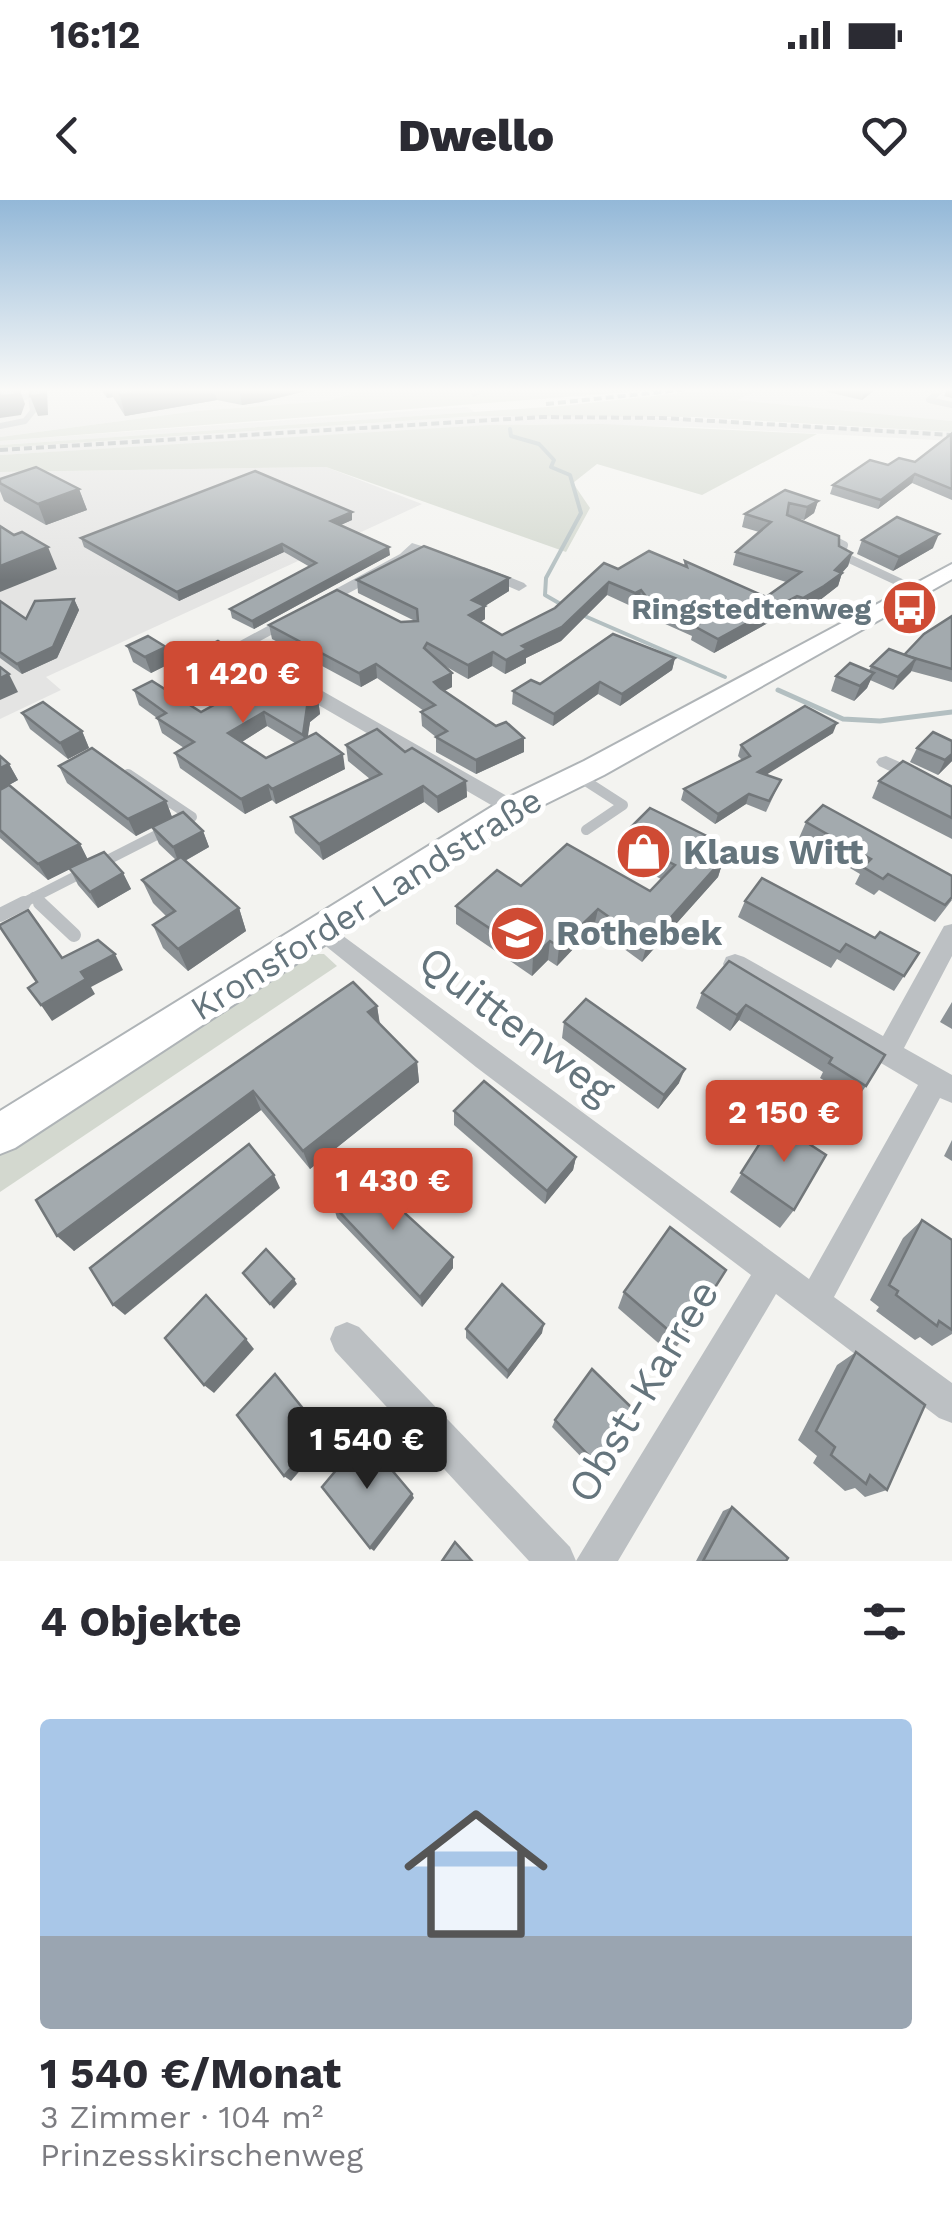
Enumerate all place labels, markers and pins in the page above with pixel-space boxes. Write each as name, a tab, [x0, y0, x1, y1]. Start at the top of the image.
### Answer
bus stop icon: Ringstedtenweg	[880, 578, 940, 638]
place label: Ringstedtenweg	[631, 591, 871, 626]
pin: 1 420 €	[151, 641, 335, 726]
shop icon: Klaus Witt	[614, 822, 674, 882]
place label: Klaus Witt	[683, 831, 863, 873]
school or university icon: Rothebek	[487, 903, 547, 963]
place label: Rothebek	[556, 912, 723, 954]
pin: 2 150 €	[692, 1080, 876, 1165]
pin: 1 430 €	[301, 1148, 485, 1233]
pin: 1 540 €	[275, 1407, 459, 1492]

